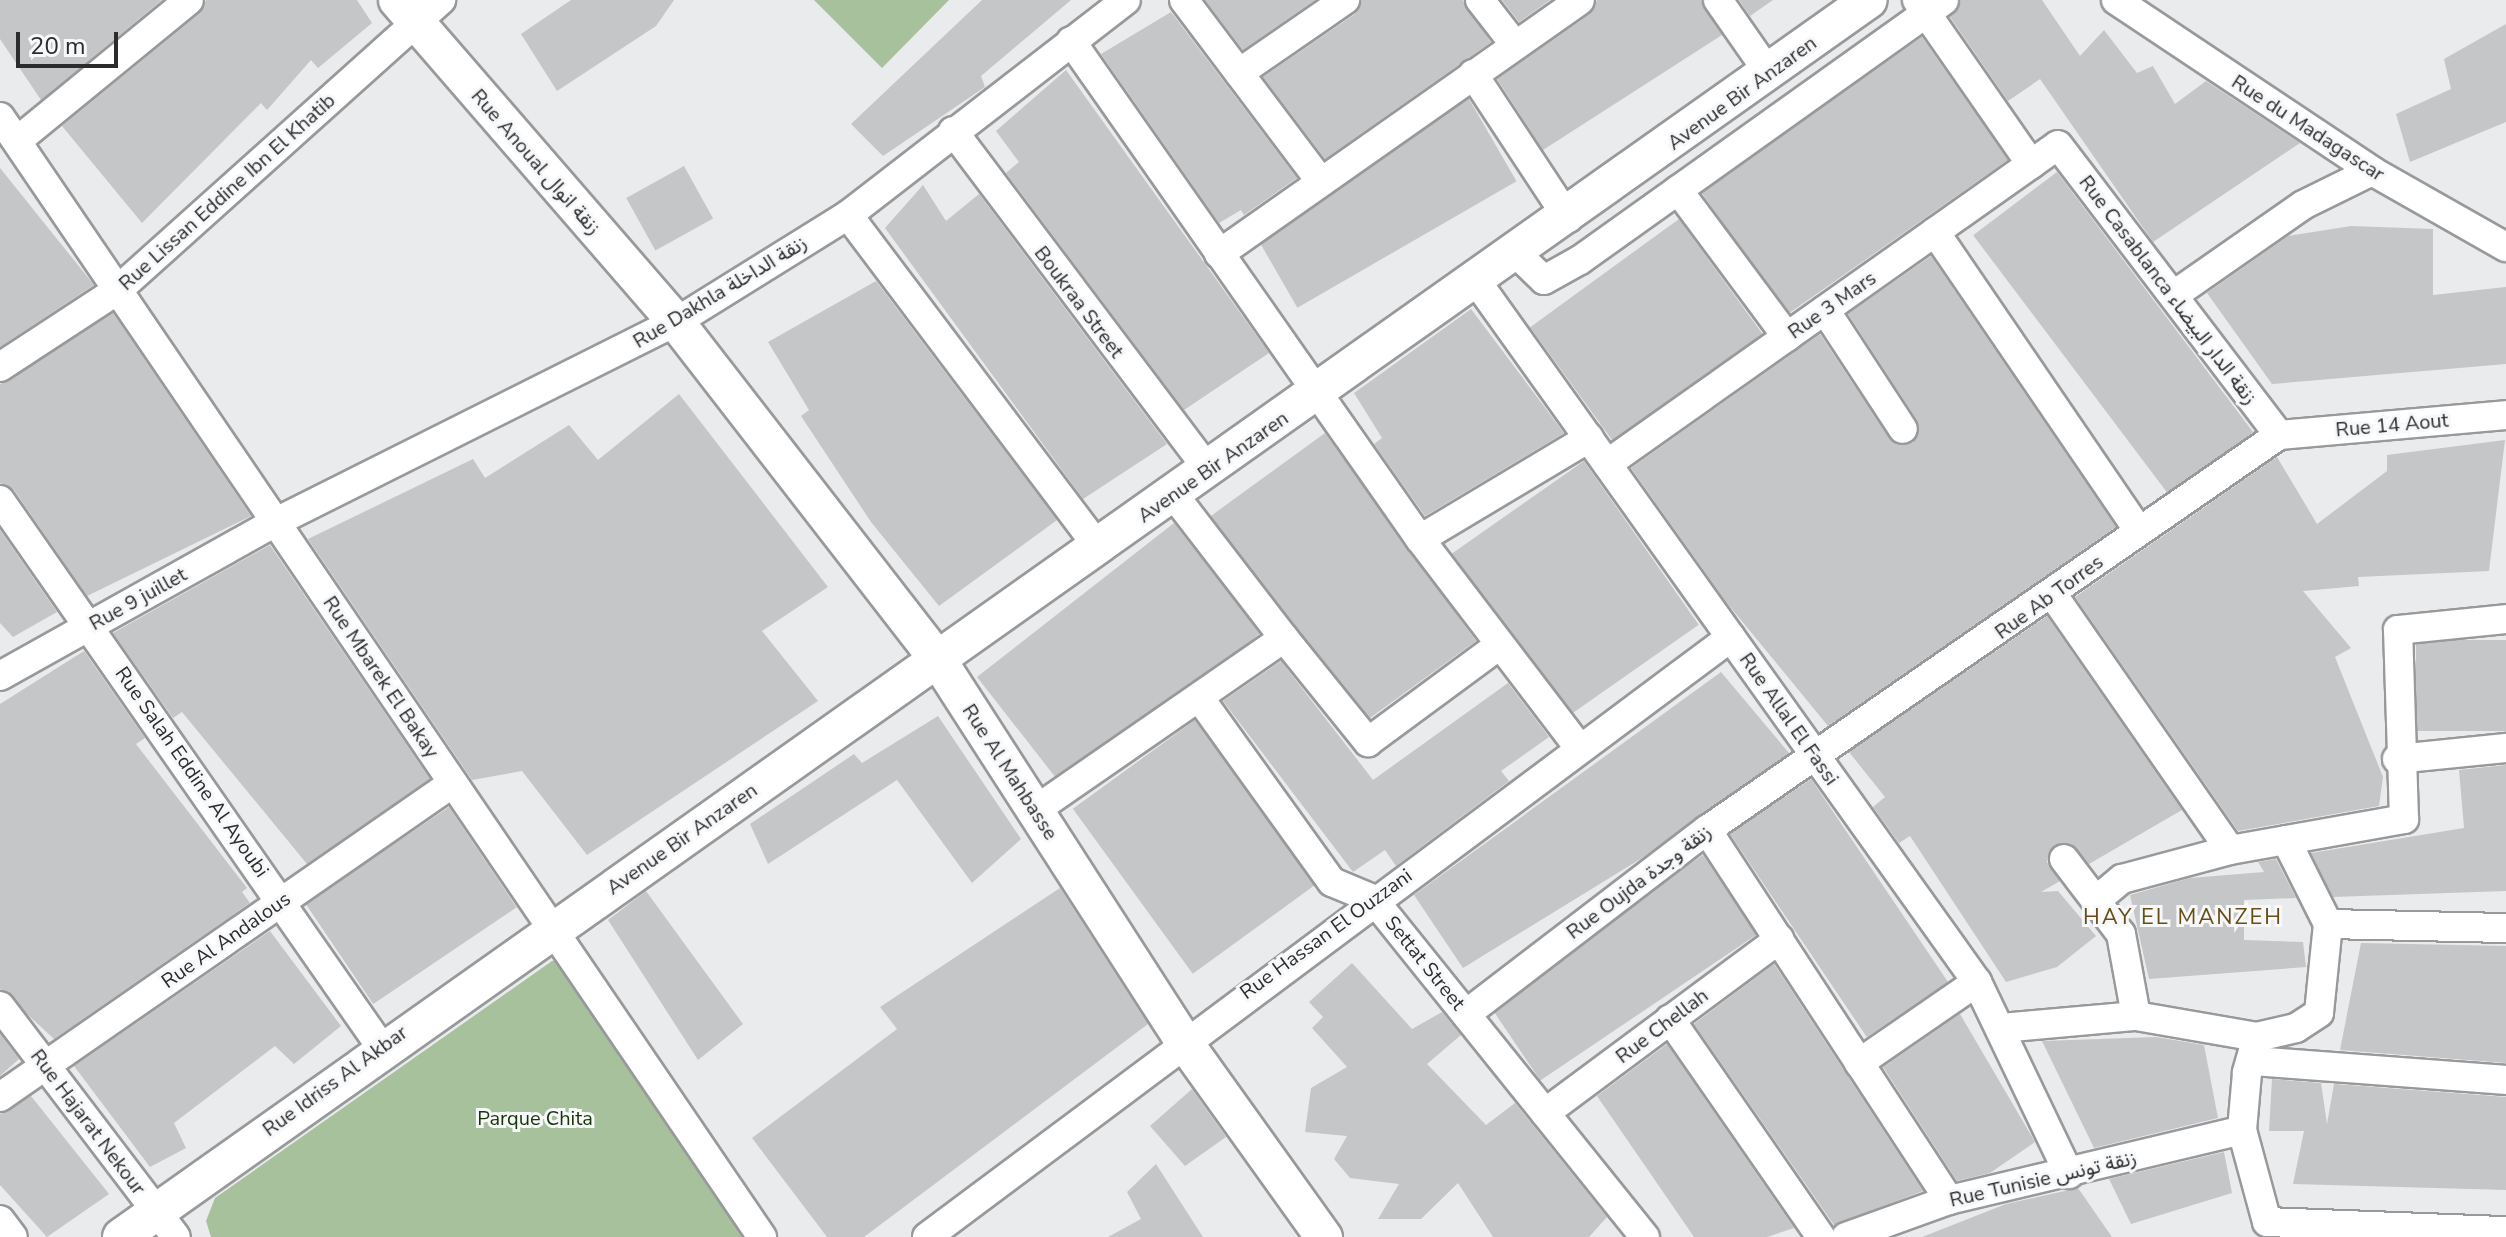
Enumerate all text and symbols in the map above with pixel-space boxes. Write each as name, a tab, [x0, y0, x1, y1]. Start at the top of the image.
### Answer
scale bar	[20, 16, 122, 66]
text: 20 m	[30, 30, 86, 62]
street label: Avenue Bir Anzaren	[1663, 31, 1821, 155]
street label: Rue du Madagascar	[2227, 70, 2389, 186]
street label: Rue Anoual زنقة انوال	[466, 84, 606, 240]
street label: Rue Lissan Eddine Ibn El Khatib	[114, 89, 340, 295]
street label: Rue Casablanca زنقة الدار البيضاء	[2074, 171, 2262, 409]
street label: Rue Dakhla زنقة الداخلة	[629, 231, 811, 353]
street label: Boukraa Street	[1029, 241, 1129, 363]
street label: Rue 3 Mars	[1783, 266, 1881, 344]
street label: Avenue Bir Anzaren	[1133, 406, 1293, 528]
street label: Rue 14 Aout	[2334, 408, 2450, 442]
street label: Rue Ab Torres	[1990, 550, 2108, 644]
street label: Rue 9 juillet	[85, 562, 191, 636]
street label: Rue Mbarek El Bakay	[318, 592, 444, 762]
street label: Rue Allal El Fassi	[1734, 648, 1844, 790]
street label: Rue Salah Eddine Al Ayoubi	[110, 662, 274, 882]
street label: Rue Al Mahbasse	[957, 700, 1063, 844]
street label: Avenue Bir Anzaren	[602, 778, 762, 900]
street label: Rue Oujda زنقة وجدة	[1562, 820, 1716, 944]
street label: Rue Hassan El Ouzzani	[1235, 864, 1417, 1004]
street label: Rue Al Andalous	[157, 887, 295, 993]
district label: HAY EL MANZEH	[2083, 905, 2283, 931]
street label: Settat Street	[1380, 911, 1470, 1015]
street label: Rue Chellah	[1611, 983, 1713, 1069]
street label: Rue Idriss Al Akbar	[258, 1020, 412, 1142]
street label: Rue Hajarat Nekour	[25, 1044, 151, 1200]
park label: Parque Chita	[477, 1106, 593, 1130]
street label: Rue Tunisie زنقة تونس	[1947, 1146, 2139, 1212]

